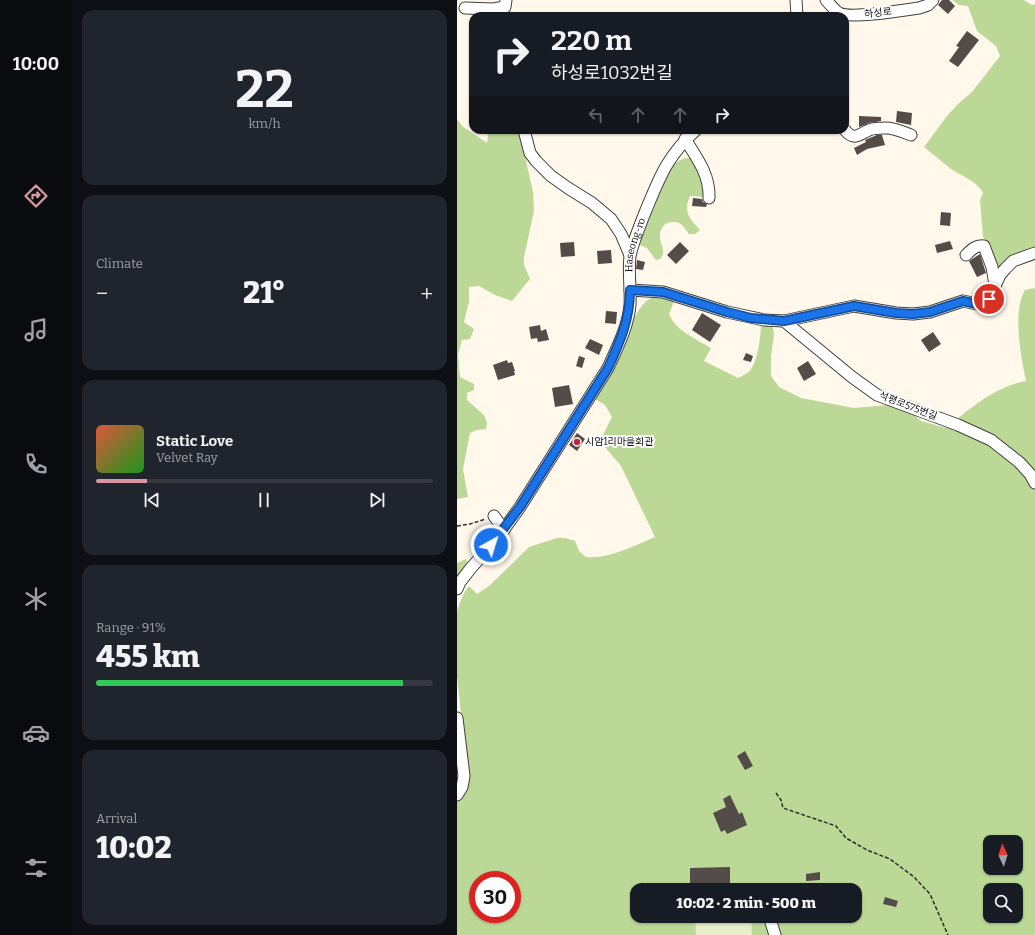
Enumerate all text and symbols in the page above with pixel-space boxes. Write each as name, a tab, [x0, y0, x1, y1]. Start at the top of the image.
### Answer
street label: 하성로	[864, 6, 892, 20]
text: 220 m	[551, 24, 632, 57]
icon: right	[485, 28, 537, 80]
text: 10:00	[13, 53, 59, 75]
text: 22	[235, 58, 294, 121]
text: 하성로1032번길	[551, 62, 673, 84]
icon: left	[585, 104, 607, 126]
icon: ahead	[627, 104, 649, 126]
icon: ahead	[669, 104, 691, 126]
icon: right	[711, 104, 733, 126]
text: km/h	[248, 116, 281, 131]
icon: directions	[22, 182, 50, 210]
street label: Haseong-ro	[623, 216, 648, 272]
text: Climate	[96, 256, 143, 271]
text: 21°	[243, 275, 286, 311]
text: −	[96, 280, 108, 307]
text: +	[420, 280, 433, 307]
pin	[972, 282, 1006, 316]
icon: arrive	[978, 288, 1000, 310]
icon: music	[22, 316, 50, 344]
street label: 석평로575번길	[877, 389, 939, 423]
text: Static Love	[156, 432, 233, 450]
place label: 시암1리마을회관	[585, 436, 654, 448]
marker: 시암1리마을회관	[572, 437, 582, 447]
icon: phone	[22, 450, 50, 478]
text: Velvet Ray	[156, 450, 218, 465]
icon: previous	[141, 489, 163, 511]
icon: pause	[253, 489, 275, 511]
icon: next	[366, 489, 388, 511]
position arrow	[470, 524, 512, 566]
icon: climate	[22, 585, 50, 613]
text: Range · 91%	[96, 620, 166, 635]
text: 455 km	[96, 639, 199, 675]
icon: car	[22, 719, 50, 747]
text: Arrival	[96, 811, 137, 826]
text: 10:02	[96, 830, 172, 866]
north arrow	[983, 835, 1023, 875]
map controls	[983, 835, 1023, 923]
icon: filters	[22, 854, 50, 882]
speed limit sign: 30	[469, 871, 521, 923]
button: search	[983, 883, 1023, 923]
text: 10:02 · 2 min · 500 m	[676, 894, 816, 912]

